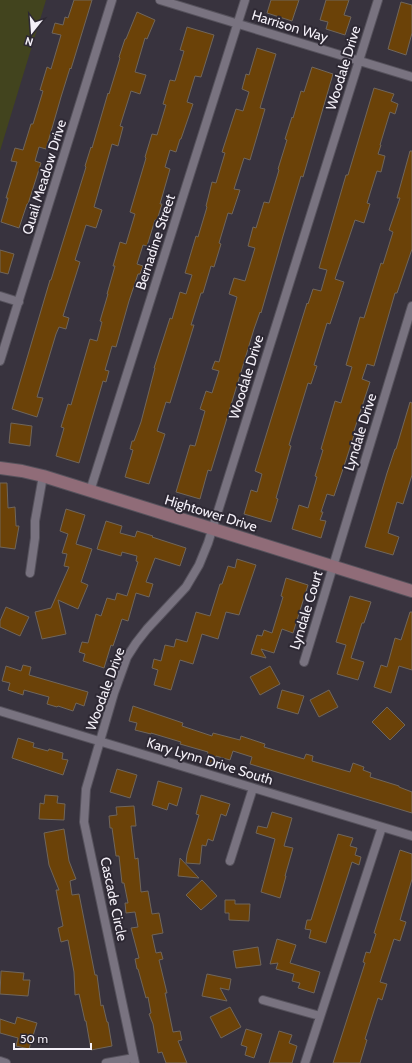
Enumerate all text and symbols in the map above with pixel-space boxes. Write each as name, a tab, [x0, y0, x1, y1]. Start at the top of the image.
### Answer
street label: Harrison Way	[250, 6, 330, 46]
north arrow	[12, 12, 52, 52]
street label: Woodale Drive	[322, 24, 364, 112]
text: N	[23, 34, 35, 49]
street label: Quail Meadow Drive	[18, 117, 70, 237]
street label: Bernadine Street	[131, 192, 179, 292]
street label: Woodale Drive	[225, 333, 267, 421]
street label: Lyndale Drive	[340, 391, 380, 473]
street label: Hightower Drive	[163, 490, 259, 536]
street label: Lyndale Court	[285, 568, 327, 652]
street label: Woodale Drive	[82, 645, 128, 733]
street label: Kary Lynn Drive South	[145, 733, 275, 789]
street label: Cascade Circle	[96, 855, 132, 943]
scale bar	[14, 1025, 91, 1051]
text: 50 m	[20, 1031, 48, 1046]

